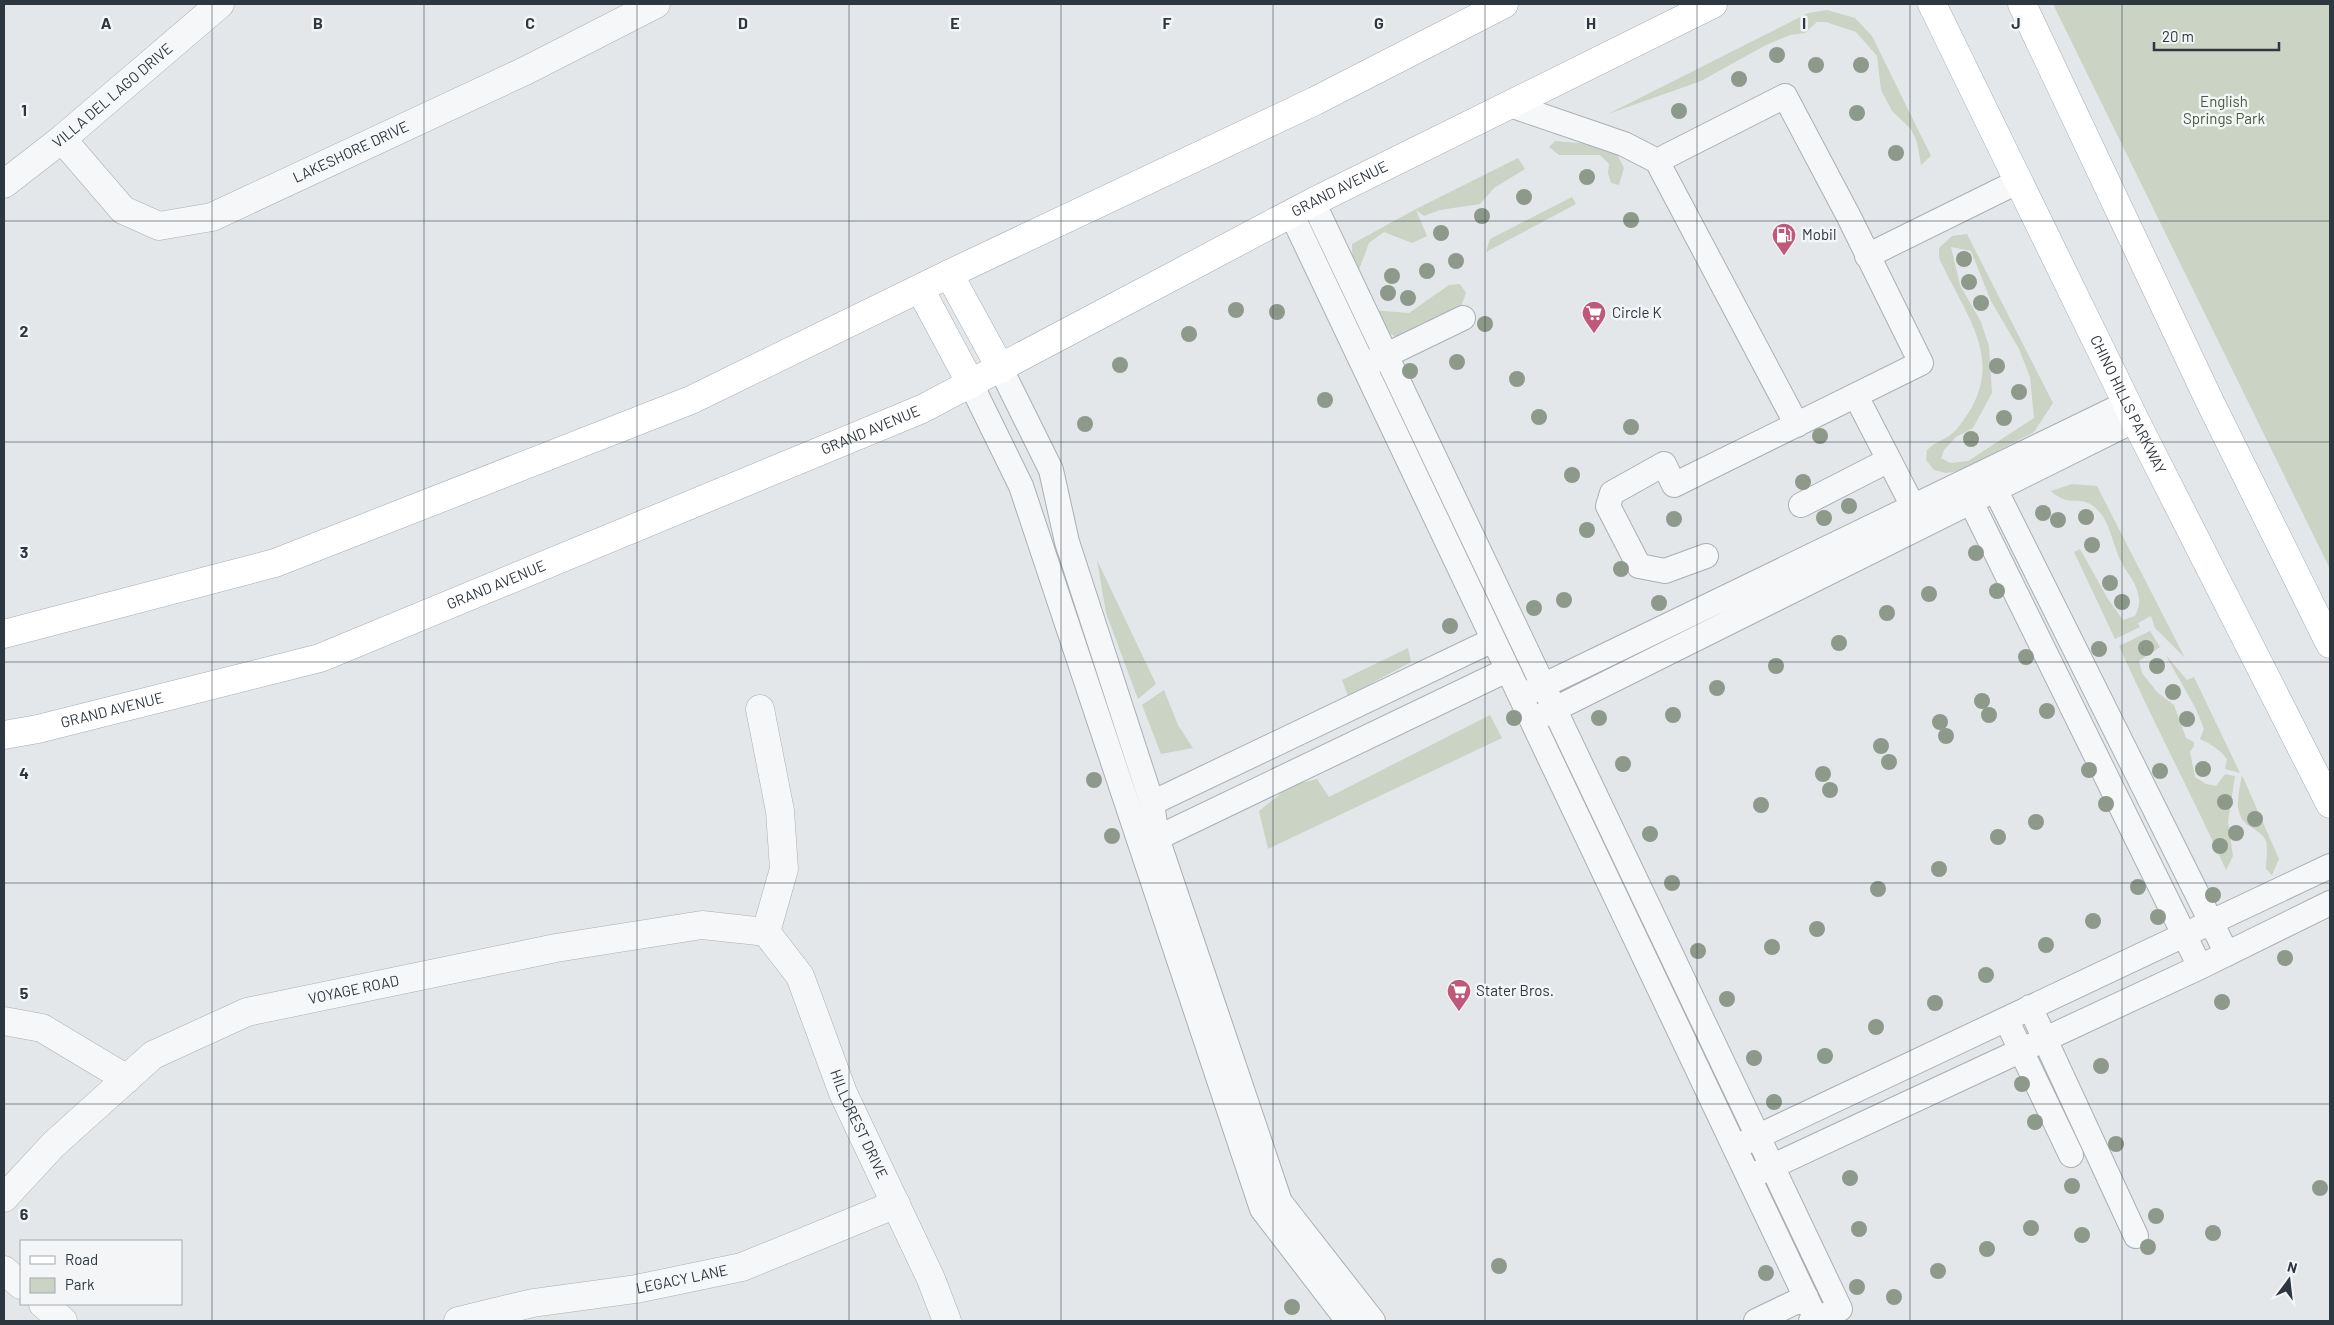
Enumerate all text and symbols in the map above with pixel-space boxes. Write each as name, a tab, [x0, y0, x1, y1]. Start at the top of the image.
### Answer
text: A	[101, 13, 112, 32]
text: B	[313, 13, 323, 32]
text: C	[525, 13, 535, 32]
text: D	[738, 13, 748, 32]
text: E	[950, 13, 960, 32]
text: F	[1163, 13, 1172, 32]
text: G	[1374, 13, 1384, 32]
text: H	[1586, 13, 1596, 32]
text: I	[1802, 13, 1806, 32]
text: J	[2011, 13, 2021, 32]
scale bar	[2154, 20, 2279, 52]
text: 20 m	[2162, 27, 2194, 45]
street label: VILLA DEL LAGO DRIVE	[48, 39, 176, 151]
park label: English Springs Park	[2183, 92, 2265, 127]
text: 1	[21, 100, 27, 119]
street label: LAKESHORE DRIVE	[290, 117, 411, 186]
street label: GRAND AVENUE	[1288, 156, 1390, 220]
fuel station icon: Mobil	[1771, 222, 1797, 256]
place label: Mobil	[1802, 225, 1836, 243]
supermarket icon: Circle K	[1581, 300, 1607, 334]
place label: Circle K	[1612, 303, 1662, 321]
text: 2	[20, 321, 29, 340]
street label: CHINO HILLS PARKWAY	[2087, 332, 2171, 476]
street label: GRAND AVENUE	[818, 401, 922, 458]
text: 3	[20, 542, 28, 561]
street label: GRAND AVENUE	[444, 556, 548, 613]
street label: GRAND AVENUE	[59, 688, 165, 731]
text: 4	[19, 763, 29, 782]
street label: VOYAGE ROAD	[307, 971, 400, 1007]
supermarket icon: Stater Bros.	[1446, 978, 1472, 1012]
place label: Stater Bros.	[1476, 981, 1554, 999]
text: 5	[20, 983, 29, 1002]
street label: HILLCREST DRIVE	[827, 1067, 892, 1181]
text: 6	[20, 1204, 29, 1223]
legend	[20, 1240, 182, 1305]
text: Road	[65, 1250, 98, 1268]
north arrow	[2264, 1255, 2314, 1305]
text: N	[2286, 1258, 2299, 1276]
street label: LEGACY LANE	[634, 1260, 729, 1297]
text: Park	[65, 1275, 95, 1293]

